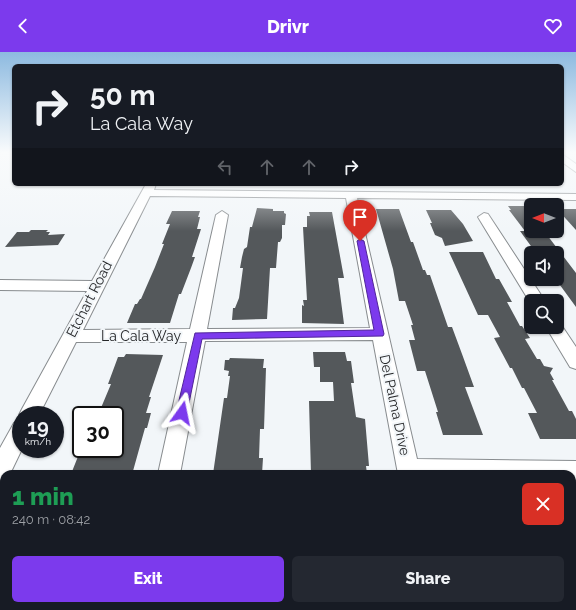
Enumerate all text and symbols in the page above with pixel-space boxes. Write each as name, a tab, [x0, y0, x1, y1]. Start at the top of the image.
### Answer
icon: back	[12, 15, 34, 37]
icon: heart	[542, 15, 564, 37]
text: Drivr	[267, 16, 309, 37]
text: 50 m	[90, 79, 156, 112]
icon: right	[24, 80, 76, 132]
text: La Cala Way	[90, 113, 193, 134]
icon: left	[214, 156, 236, 178]
icon: ahead	[256, 156, 278, 178]
icon: ahead	[298, 156, 320, 178]
icon: right	[340, 156, 362, 178]
north arrow	[524, 198, 564, 238]
map controls	[524, 198, 564, 334]
pin	[343, 200, 377, 241]
icon: arrive	[349, 206, 371, 228]
button: sound	[524, 246, 564, 286]
street label: Etchart Road	[63, 258, 115, 340]
button: search	[524, 294, 564, 334]
street label: La Cala Way	[101, 328, 181, 344]
street label: Del Palma Drive	[376, 353, 414, 457]
position arrow	[161, 392, 203, 434]
speed limit sign: 30	[72, 406, 124, 458]
text: 19	[27, 415, 49, 439]
text: km/h	[25, 436, 51, 447]
text: 1 min	[12, 482, 74, 511]
button: close	[522, 483, 564, 525]
text: 240 m · 08:42	[12, 512, 90, 527]
button: Exit	[12, 556, 284, 602]
button: Share	[292, 556, 564, 602]

